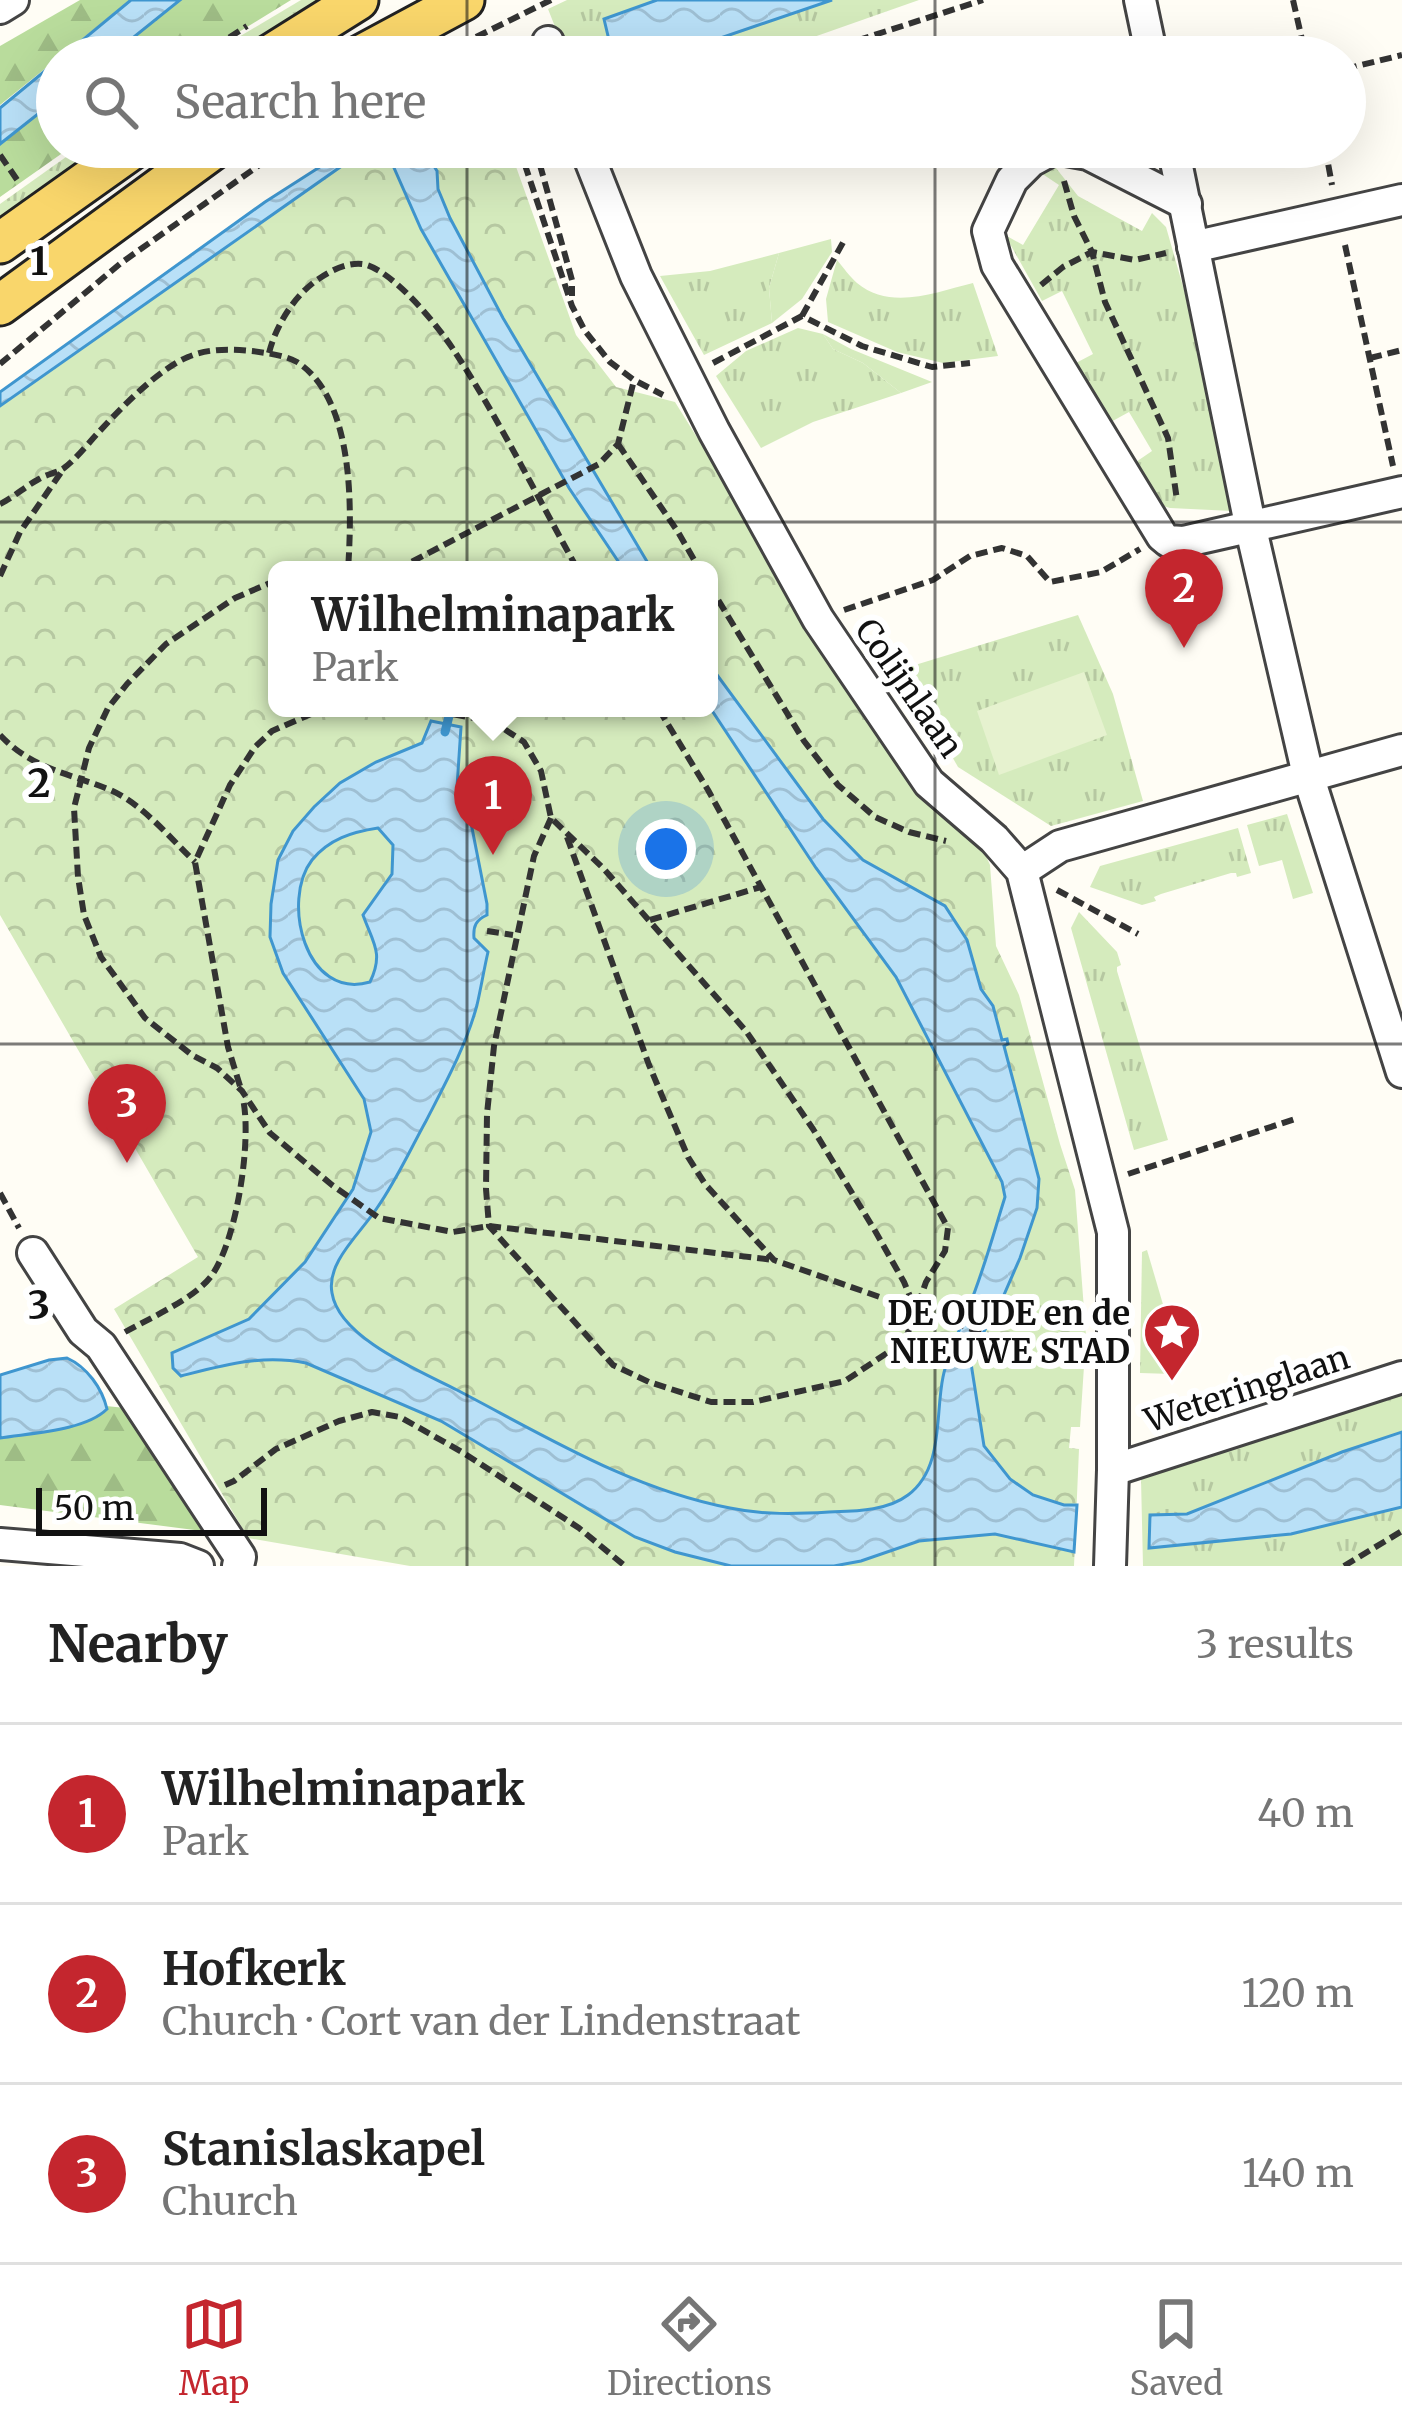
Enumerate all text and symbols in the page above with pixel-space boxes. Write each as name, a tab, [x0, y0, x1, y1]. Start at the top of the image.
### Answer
search box	[36, 36, 1366, 168]
icon: search	[78, 69, 144, 135]
text: Search here	[174, 74, 426, 130]
text: 1	[30, 237, 48, 286]
pin: 2	[1145, 549, 1223, 648]
popup	[268, 561, 718, 717]
text: Wilhelminapark	[312, 587, 674, 643]
street label: Colijnlaan	[846, 611, 972, 765]
text: Park	[312, 643, 398, 692]
pin: 1	[454, 756, 532, 855]
text: 2	[28, 759, 50, 808]
your location	[636, 819, 696, 879]
pin: 3	[88, 1064, 166, 1163]
text: 3	[28, 1281, 50, 1330]
place label: DE OUDE en de NIEUWE STAD	[887, 1293, 1130, 1372]
place icon: DE OUDE en de NIEUWE STAD	[1141, 1301, 1203, 1383]
street label: Weteringlaan	[1139, 1337, 1355, 1442]
scale bar	[36, 1482, 267, 1535]
text: 50 m	[54, 1488, 135, 1529]
text: Nearby	[48, 1612, 228, 1676]
text: 3 results	[1196, 1620, 1354, 1669]
text: Wilhelminapark	[162, 1761, 525, 1817]
text: 1	[78, 1789, 96, 1838]
text: 40 m	[1257, 1789, 1354, 1838]
text: Park	[162, 1817, 249, 1866]
text: Hofkerk	[162, 1941, 346, 1997]
text: 2	[76, 1969, 98, 2018]
text: 120 m	[1241, 1969, 1354, 2018]
text: Church · Cort van der Lindenstraat	[162, 1997, 800, 2046]
text: Stanislaskapel	[162, 2121, 485, 2177]
text: 3	[76, 2149, 98, 2198]
text: 140 m	[1242, 2149, 1354, 2198]
text: Church	[162, 2177, 298, 2226]
tab: Map	[179, 2291, 249, 2404]
tab: Directions	[607, 2291, 772, 2404]
tab: Saved	[1130, 2291, 1223, 2404]

